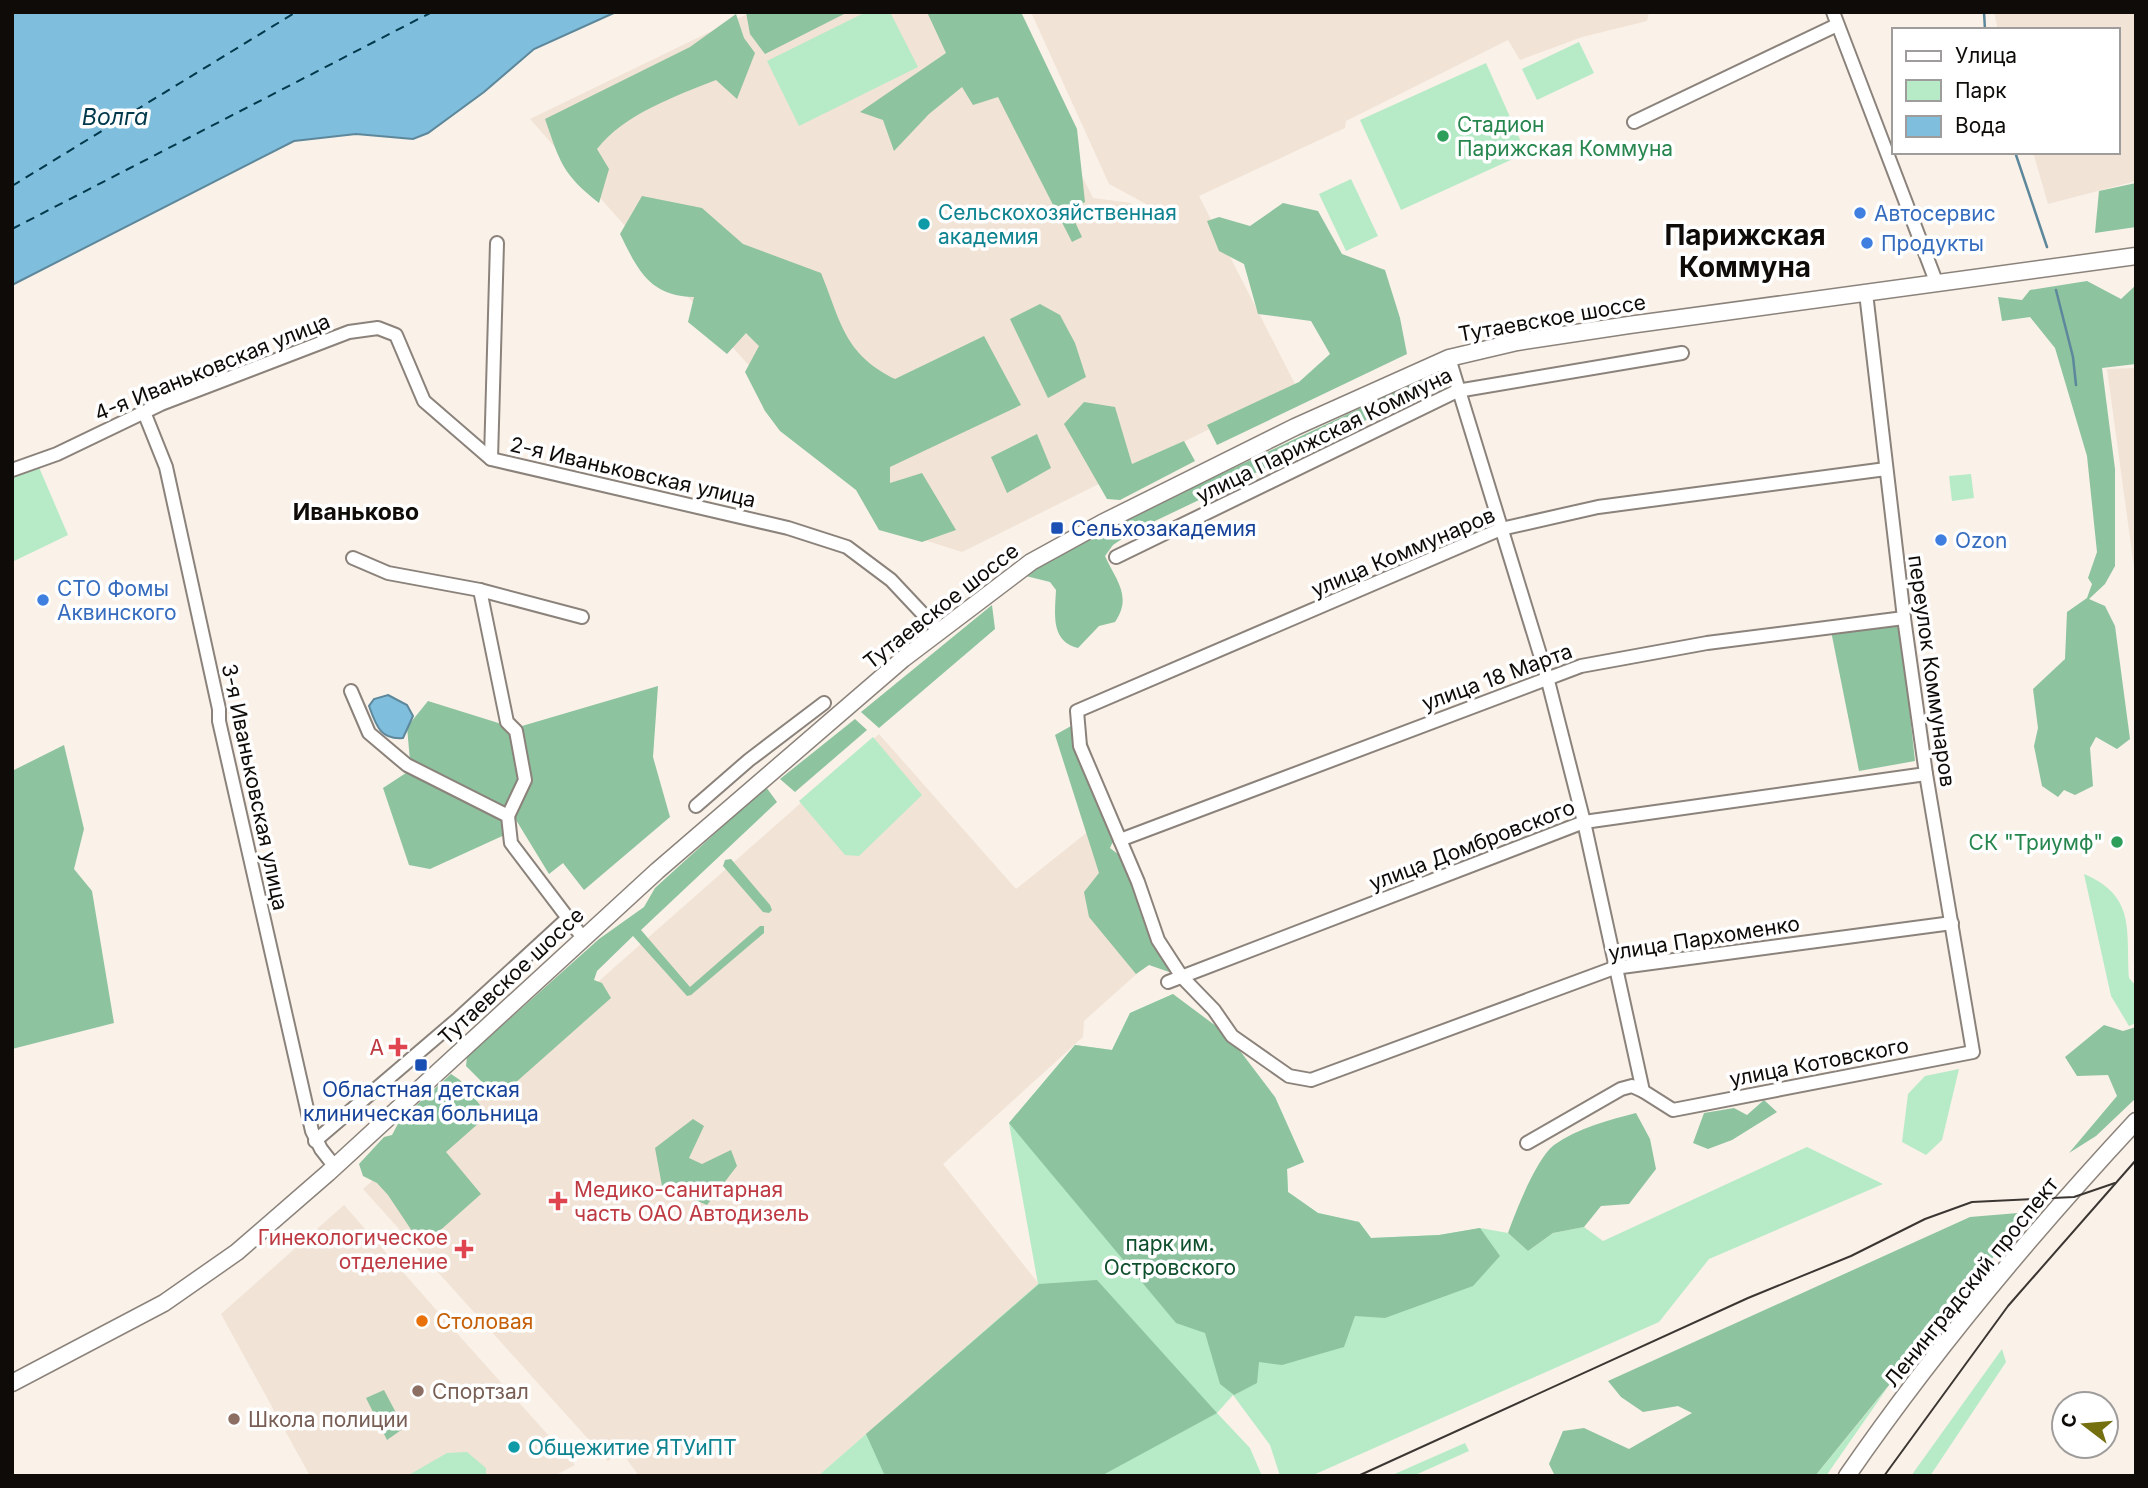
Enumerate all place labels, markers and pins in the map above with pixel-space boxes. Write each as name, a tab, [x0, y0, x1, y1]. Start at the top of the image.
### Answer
place label: Стадион Парижская Коммуна	[1457, 112, 1673, 161]
marker: Стадион Парижская Коммуна	[1435, 128, 1451, 144]
place label: Сельскохозяйственная академия	[938, 200, 1177, 249]
place label: Автосервис	[1874, 201, 1996, 226]
marker: Автосервис	[1852, 205, 1868, 221]
marker: Сельскохозяйственная академия	[916, 216, 932, 232]
place label: Продукты	[1881, 231, 1984, 256]
marker: Продукты	[1859, 235, 1875, 251]
place label: Сельхозакадемия	[1071, 516, 1257, 541]
marker: Сельхозакадемия	[1049, 520, 1065, 536]
place label: Ozon	[1955, 528, 2007, 553]
marker: Ozon	[1933, 532, 1949, 548]
place label: СТО Фомы Аквинского	[57, 576, 176, 625]
marker: СТО Фомы Аквинского	[35, 592, 51, 608]
place label: СК "Триумф"	[1969, 830, 2103, 855]
marker: СК "Триумф"	[2109, 834, 2125, 850]
place label: А	[370, 1035, 384, 1060]
marker: А	[390, 1039, 406, 1055]
marker: Областная детская клиническая больница	[413, 1057, 429, 1073]
place label: Областная детская клиническая больница	[303, 1077, 539, 1126]
place label: Медико-санитарная часть ОАО Автодизель	[574, 1177, 809, 1226]
marker: Медико-санитарная часть ОАО Автодизель	[548, 1191, 568, 1211]
place label: Гинекологическое отделение	[258, 1225, 448, 1274]
marker: Гинекологическое отделение	[454, 1239, 474, 1259]
place label: Столовая	[436, 1309, 533, 1334]
marker: Столовая	[414, 1313, 430, 1329]
place label: Спортзал	[432, 1379, 529, 1404]
marker: Спортзал	[410, 1383, 426, 1399]
place label: Школа полиции	[248, 1407, 408, 1432]
marker: Школа полиции	[226, 1411, 242, 1427]
place label: Общежитие ЯТУиПТ	[528, 1435, 737, 1460]
marker: Общежитие ЯТУиПТ	[506, 1439, 522, 1455]

